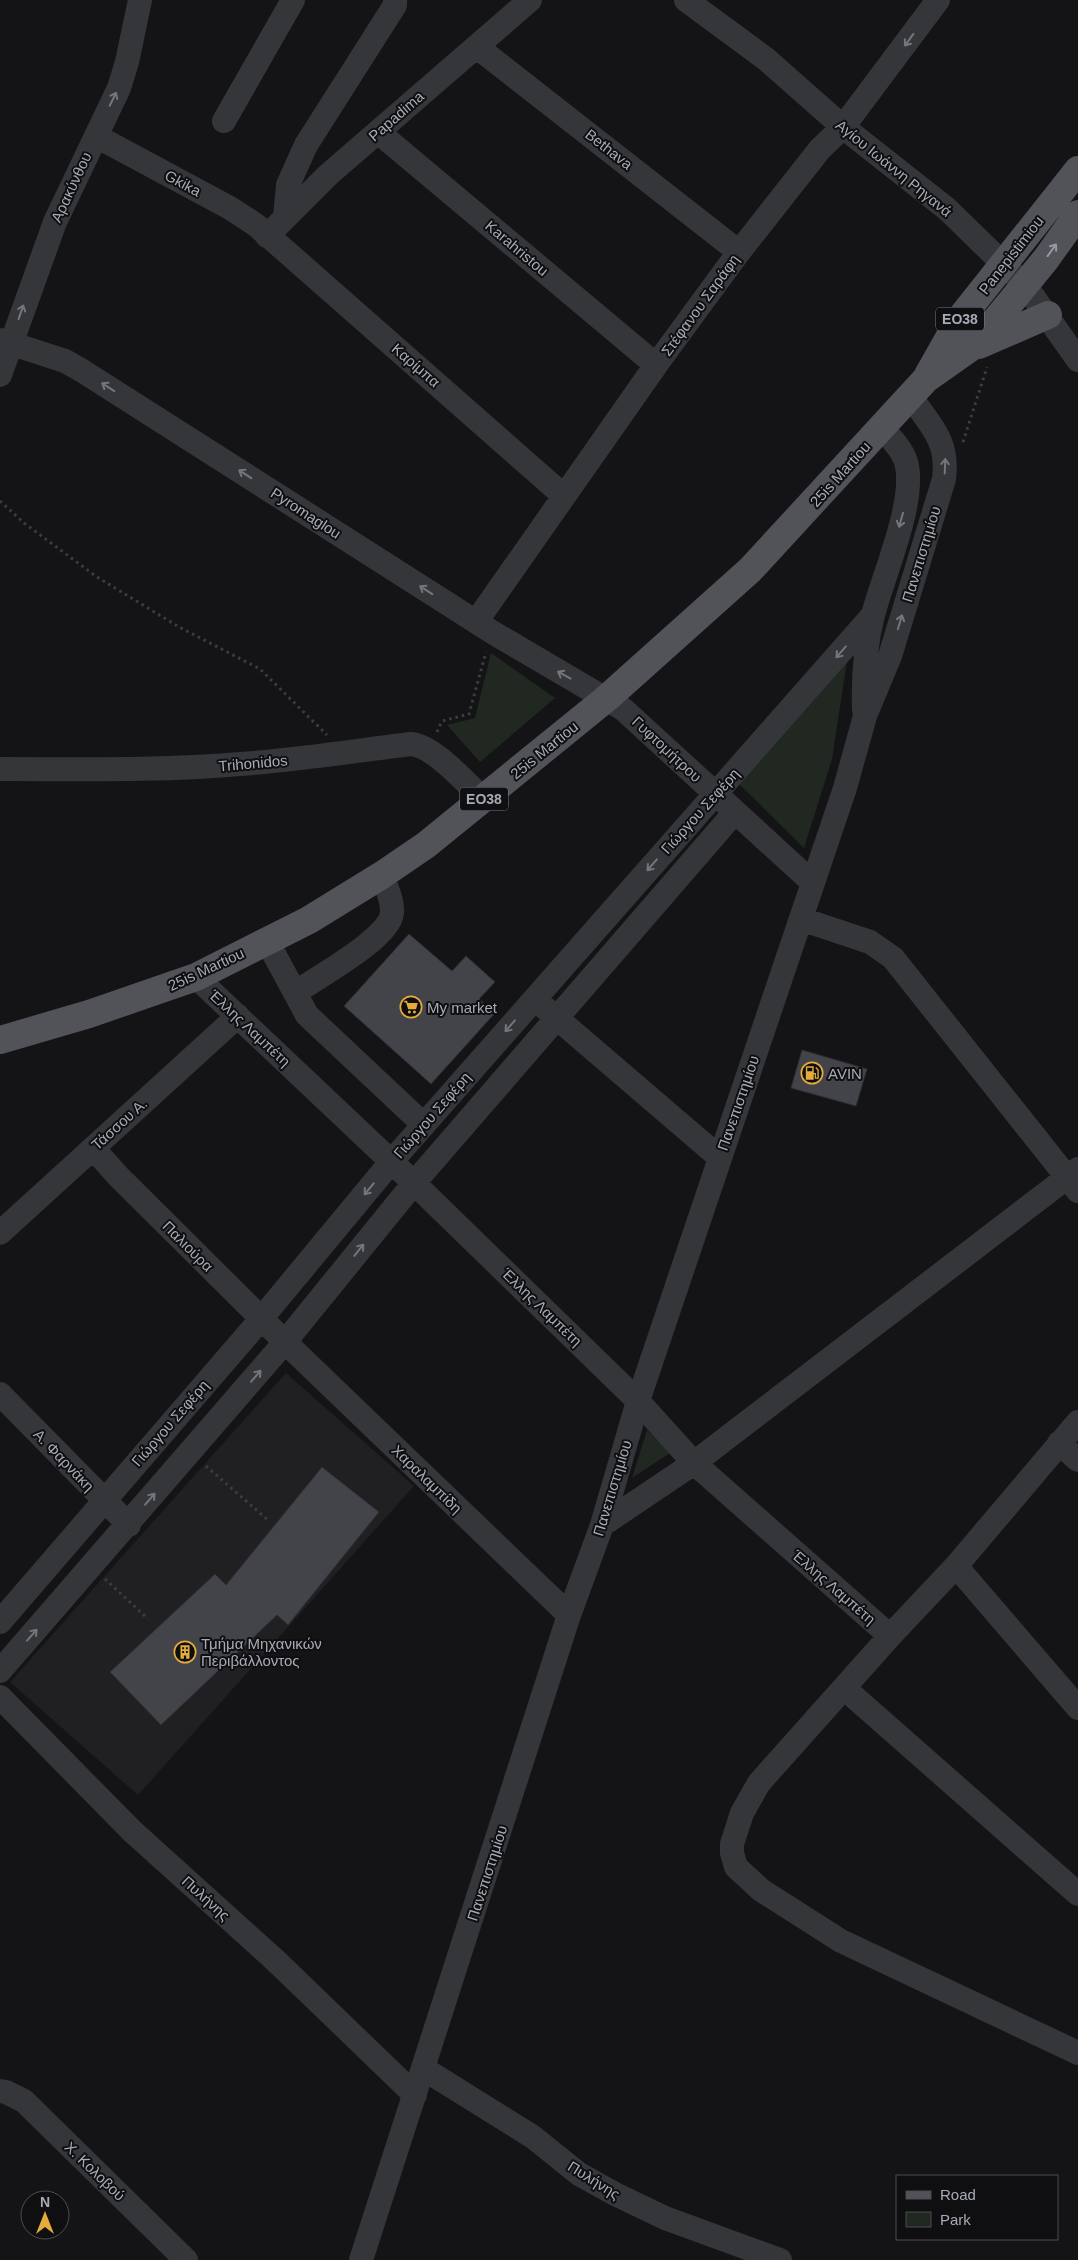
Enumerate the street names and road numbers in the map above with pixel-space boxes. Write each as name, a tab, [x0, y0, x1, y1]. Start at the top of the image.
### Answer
street label: Papadima	[365, 87, 428, 145]
street label: Αγίου Ιωάννη Ρηγανά	[833, 116, 956, 220]
street label: Bethava	[582, 125, 636, 173]
street label: Αρακύνθου	[47, 149, 95, 225]
street label: Gkika	[162, 166, 204, 200]
street label: Panepistimiou	[975, 213, 1047, 297]
street label: Karahristou	[482, 217, 552, 279]
street label: Στέφανου Σαράφη	[658, 251, 742, 359]
road number: ΕΟ38	[936, 308, 984, 330]
street label: Καρίμπα	[389, 340, 444, 391]
street label: 25is Martiou	[806, 438, 874, 510]
street label: Pyromaglou	[268, 484, 344, 542]
street label: Πανεπιστημίου	[898, 504, 944, 604]
street label: Γυφτομήτρου	[629, 713, 705, 785]
street label: 25is Martiou	[507, 718, 581, 782]
street label: Trihonidos	[218, 752, 288, 774]
street label: Γιώργου Σεφέρη	[657, 765, 743, 857]
road number: ΕΟ38	[460, 788, 508, 811]
street label: 25is Martiou	[165, 944, 247, 994]
street label: Έλλης Λαμπέτη	[205, 986, 294, 1070]
street label: Πανεπιστημίου	[714, 1053, 762, 1153]
street label: Γιώργου Σεφέρη	[390, 1068, 474, 1162]
street label: Τάσσου Α.	[88, 1095, 150, 1153]
street label: Παλιούρα	[159, 1217, 217, 1275]
street label: Έλλης Λαμπέτη	[498, 1264, 585, 1349]
street label: Γιώργου Σεφέρη	[128, 1376, 212, 1470]
street label: Α. Φαρνάκη	[30, 1425, 98, 1495]
street label: Πανεπιστημίου	[589, 1438, 635, 1538]
street label: Χαραλαμπίδη	[388, 1441, 466, 1517]
street label: Έλλης Λαμπέτη	[788, 1546, 879, 1628]
street label: Πανεπιστημίου	[464, 1823, 510, 1923]
street label: Πυλήνης	[179, 1872, 233, 1924]
street label: Χ. Κολοβού	[61, 2138, 129, 2204]
street label: Πυλήνης	[565, 2157, 623, 2203]

